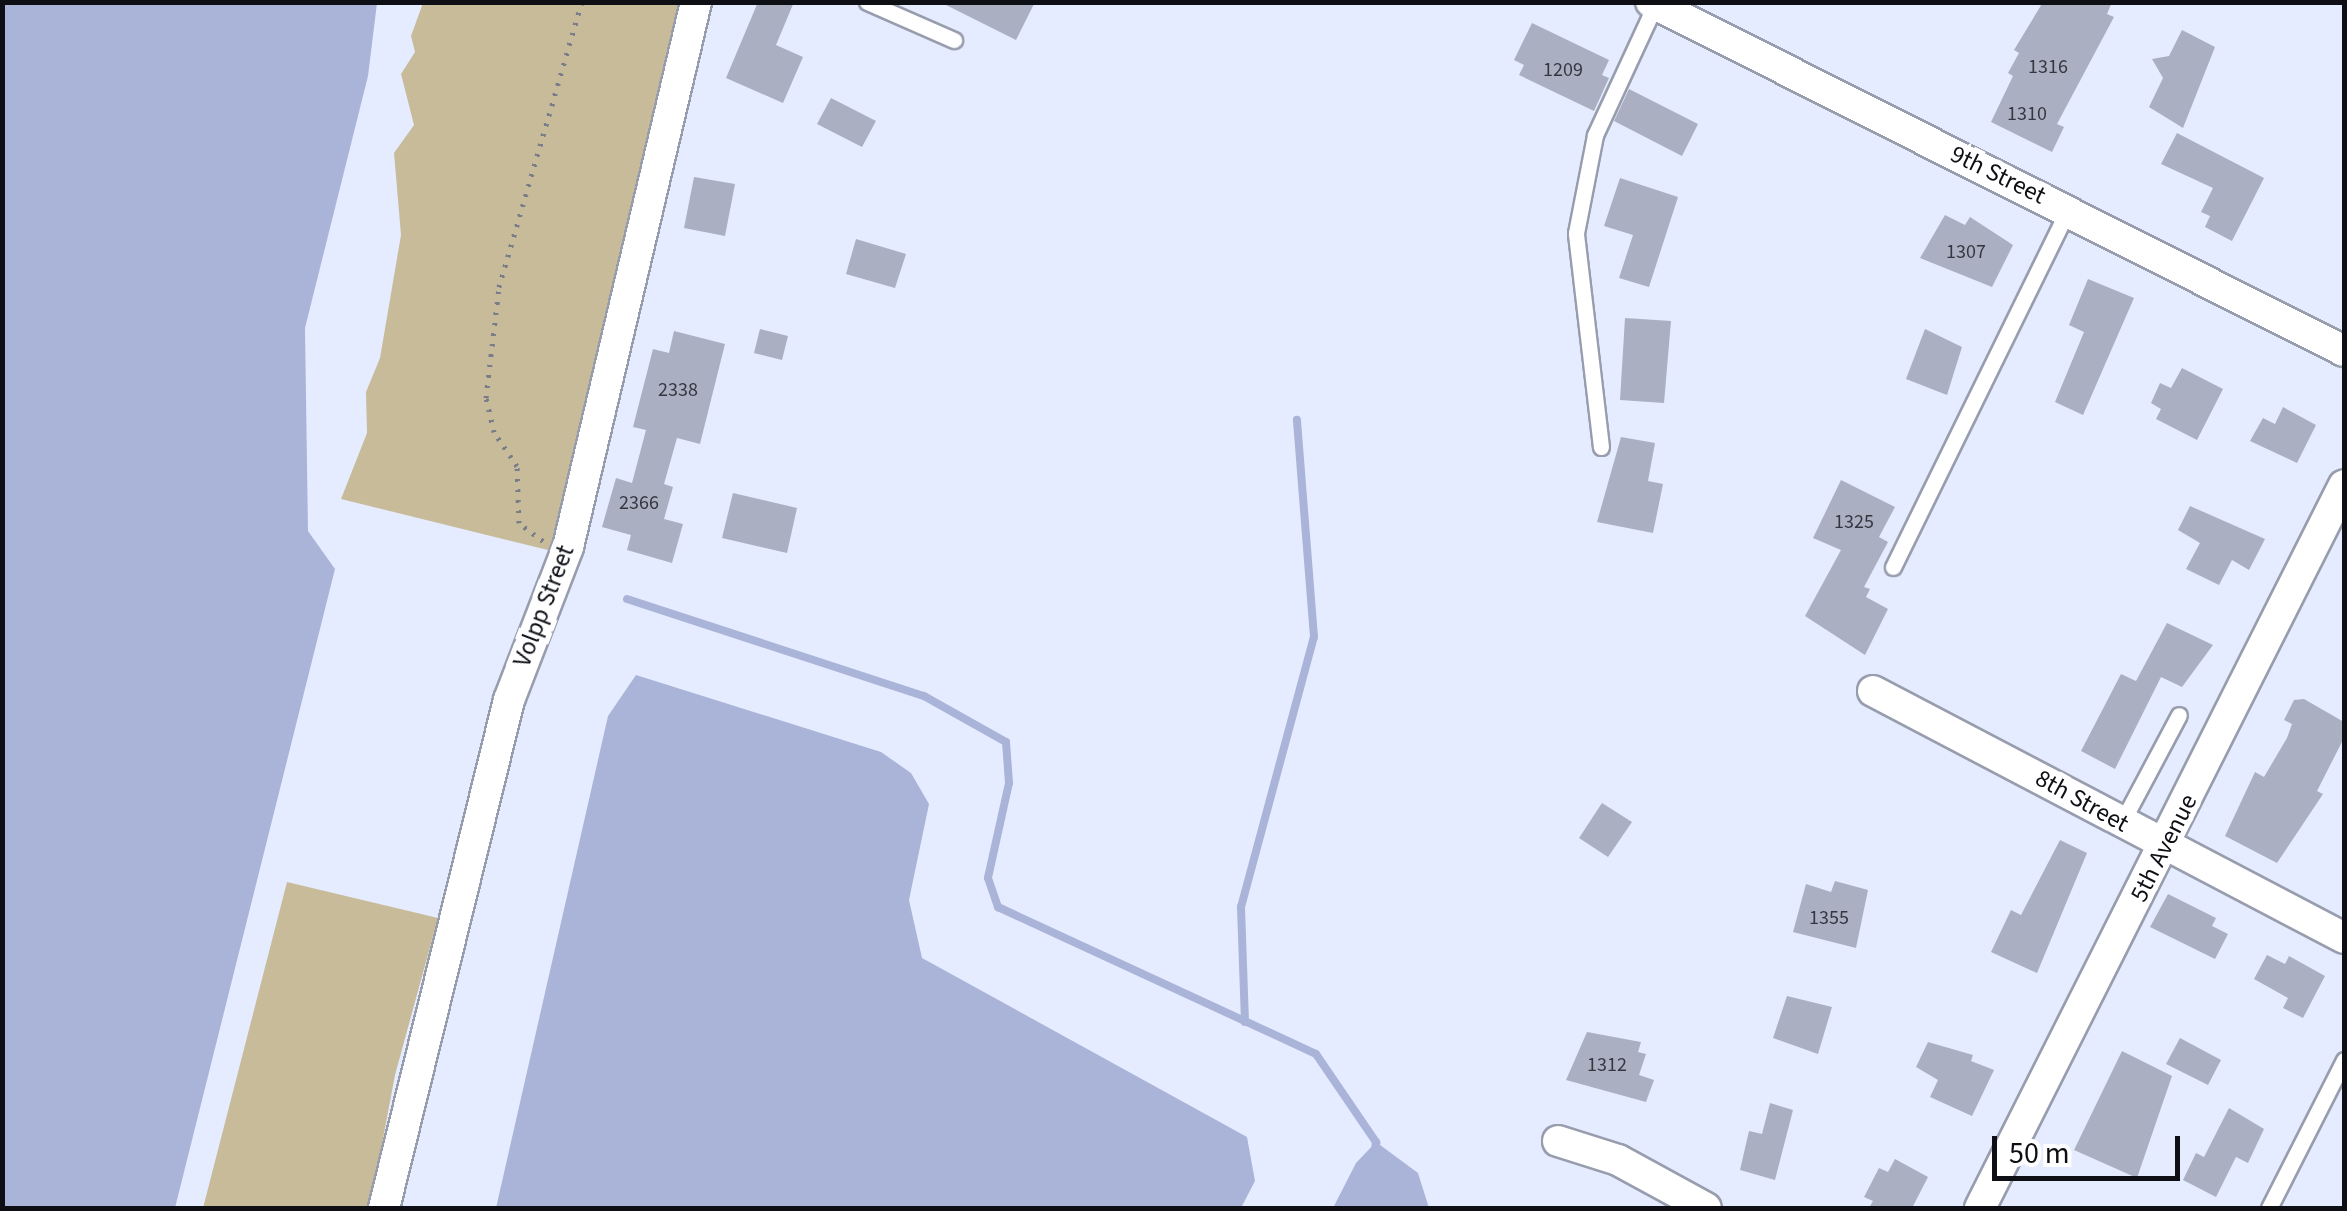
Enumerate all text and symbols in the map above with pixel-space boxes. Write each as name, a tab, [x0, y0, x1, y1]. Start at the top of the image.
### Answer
house number: 1316	[2028, 55, 2068, 79]
house number: 1209	[1543, 58, 1583, 82]
house number: 1310	[2007, 102, 2047, 126]
street label: 9th Street	[1946, 139, 2050, 211]
house number: 1307	[1946, 240, 1986, 264]
house number: 2338	[658, 378, 698, 402]
house number: 2366	[619, 491, 659, 515]
house number: 1325	[1834, 510, 1874, 534]
street label: Volpp Street	[507, 541, 581, 671]
street label: 8th Street	[2030, 763, 2134, 839]
street label: 5th Avenue	[2124, 789, 2204, 907]
house number: 1355	[1809, 906, 1849, 930]
house number: 1312	[1587, 1053, 1627, 1077]
scale bar	[1997, 1116, 2184, 1178]
text: 50 m	[2009, 1132, 2070, 1175]

